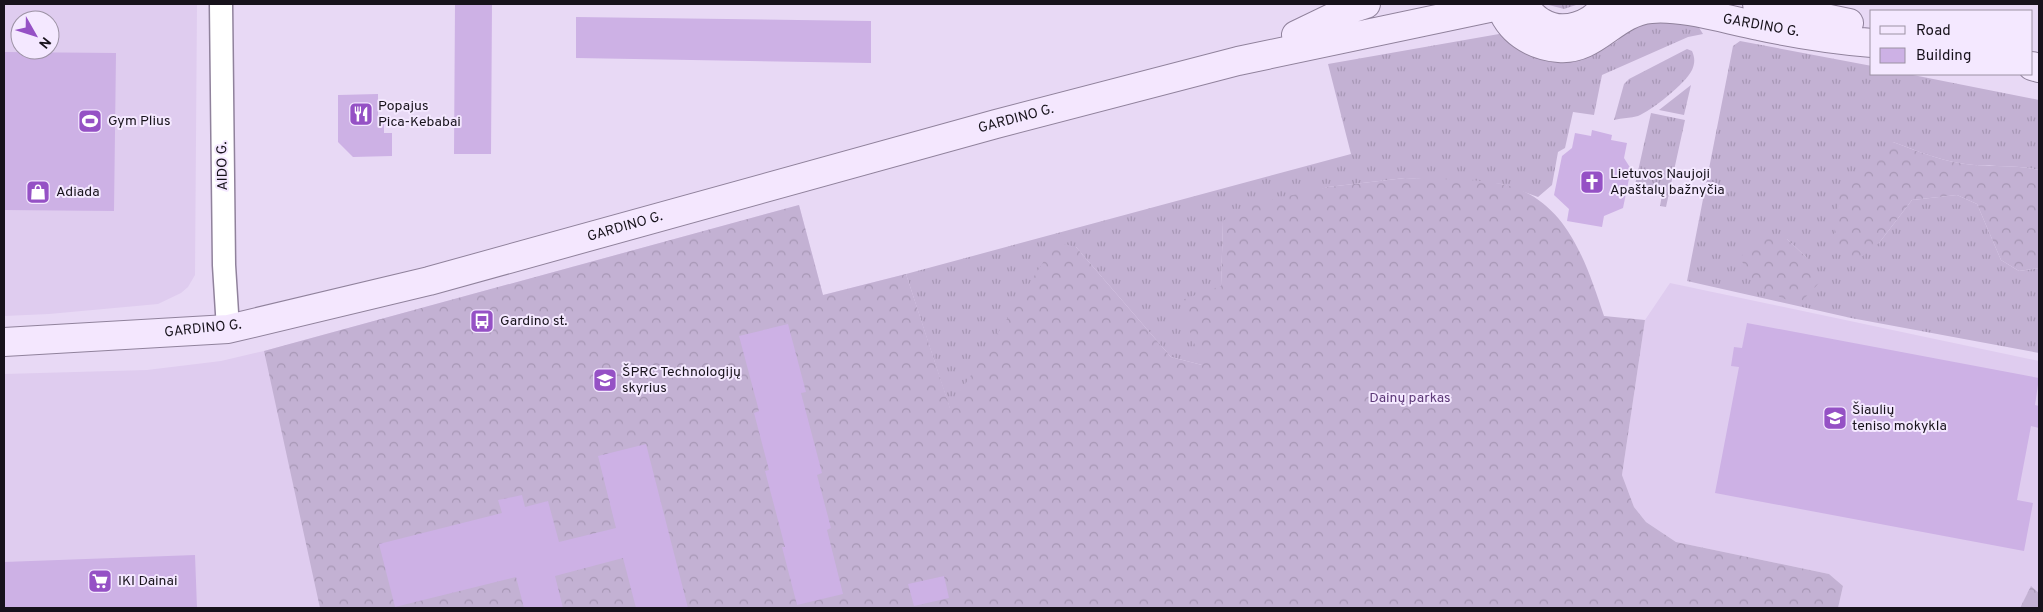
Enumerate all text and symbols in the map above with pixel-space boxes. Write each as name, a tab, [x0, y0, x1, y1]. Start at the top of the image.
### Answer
north arrow	[10, 10, 60, 60]
legend	[1870, 10, 2033, 75]
street label: GARDINO G.	[1721, 11, 1801, 41]
text: Road	[1916, 22, 1951, 41]
text: N	[34, 33, 54, 51]
text: Building	[1916, 47, 1971, 66]
place label: Popajus Pica-Kebabai	[378, 98, 461, 131]
restaurant icon: Popajus Pica-Kebabai	[348, 101, 374, 127]
street label: GARDINO G.	[976, 101, 1056, 137]
sports icon: Gym Plius	[77, 108, 103, 134]
place label: Gym Plius	[108, 113, 171, 130]
street label: AIDO G.	[214, 141, 232, 191]
place label: Lietuvos Naujoji Apaštalų bažnyčia	[1610, 166, 1725, 199]
church icon: Lietuvos Naujoji Apaštalų bažnyčia	[1579, 169, 1605, 195]
shop icon: Adiada	[25, 179, 51, 205]
place label: Adiada	[56, 184, 100, 201]
street label: GARDINO G.	[585, 208, 665, 246]
bus stop icon: Gardino st.	[469, 308, 495, 334]
place label: Gardino st.	[500, 313, 567, 330]
street label: GARDINO G.	[164, 316, 242, 342]
place label: ŠPRC Technologijų skyrius	[622, 363, 741, 397]
school or university icon: ŠPRC Technologijų skyrius	[592, 367, 618, 393]
park label: Dainų parkas	[1369, 390, 1451, 407]
place label: Šiaulių teniso mokykla	[1852, 401, 1947, 435]
school or university icon: Šiaulių teniso mokykla	[1822, 405, 1848, 431]
supermarket icon: IKI Dainai	[87, 568, 113, 594]
place label: IKI Dainai	[118, 573, 177, 590]

